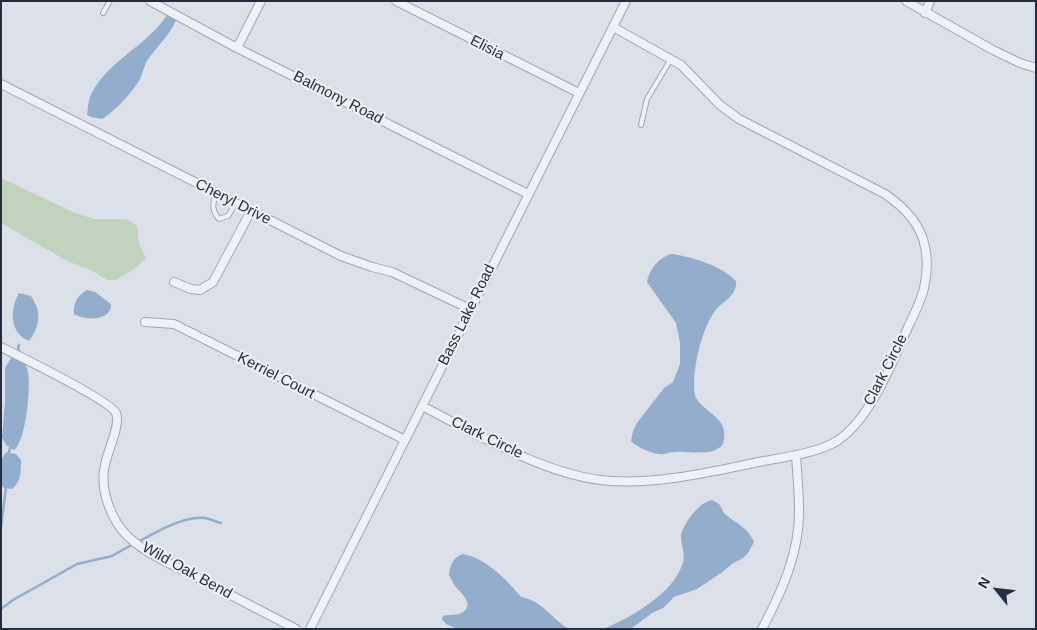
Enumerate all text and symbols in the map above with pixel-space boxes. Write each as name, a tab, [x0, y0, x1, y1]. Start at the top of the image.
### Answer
street label: Elisia	[467, 32, 507, 64]
street label: Balmony Road	[290, 68, 386, 128]
street label: Cheryl Drive	[192, 175, 274, 229]
street label: Bass Lake Road	[435, 262, 499, 368]
street label: Clark Circle	[860, 331, 912, 409]
street label: Kerriel Court	[234, 349, 318, 403]
street label: Clark Circle	[448, 413, 526, 463]
street label: Wild Oak Bend	[139, 539, 235, 603]
north arrow	[972, 565, 1022, 615]
text: N	[974, 574, 993, 591]

